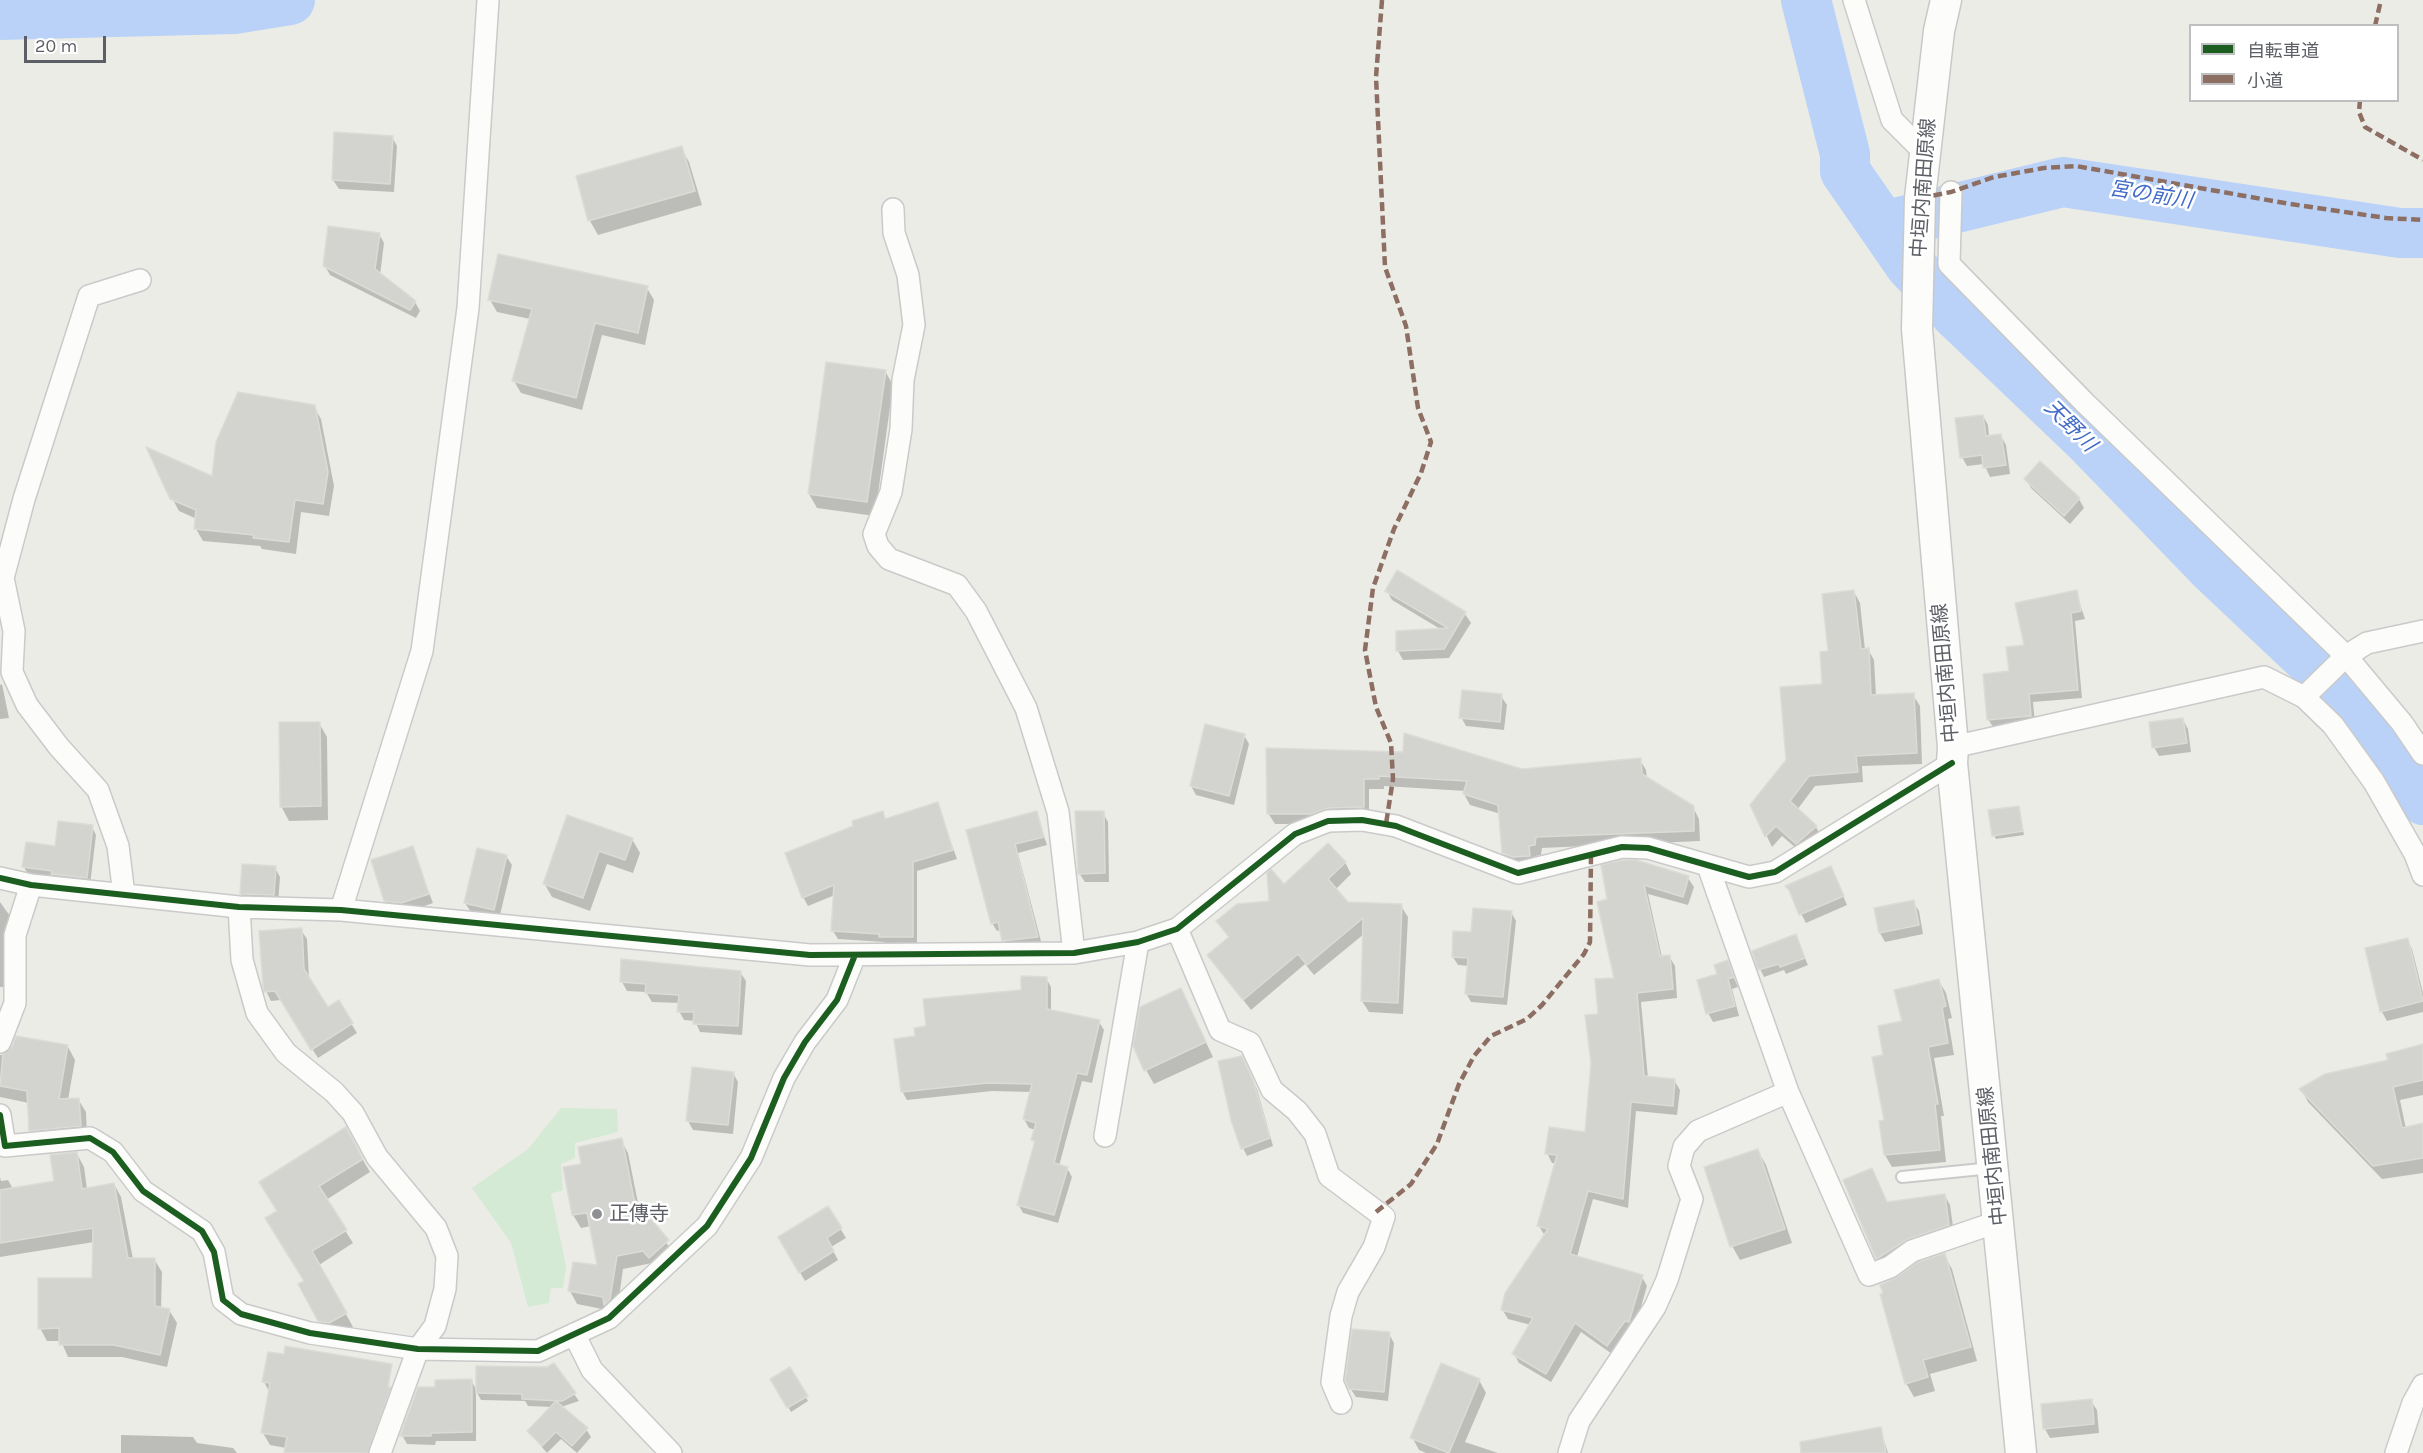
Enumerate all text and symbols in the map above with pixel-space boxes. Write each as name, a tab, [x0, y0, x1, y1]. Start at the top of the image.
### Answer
scale bar	[27, 24, 110, 62]
legend	[2189, 24, 2399, 102]
text: 20 m	[35, 35, 77, 57]
text: 自転車道	[2247, 40, 2319, 62]
text: 小道	[2247, 70, 2283, 92]
street label: 中垣内南田原線	[1907, 117, 1941, 259]
water label: 宮の前川	[2108, 176, 2194, 214]
water label: 天野川	[2039, 395, 2101, 457]
street label: 中垣内南田原線	[1928, 602, 1964, 744]
street label: 中垣内南田原線	[1974, 1085, 2012, 1227]
place label: 正傳寺	[609, 1202, 669, 1226]
marker: 正傳寺	[590, 1207, 604, 1221]

